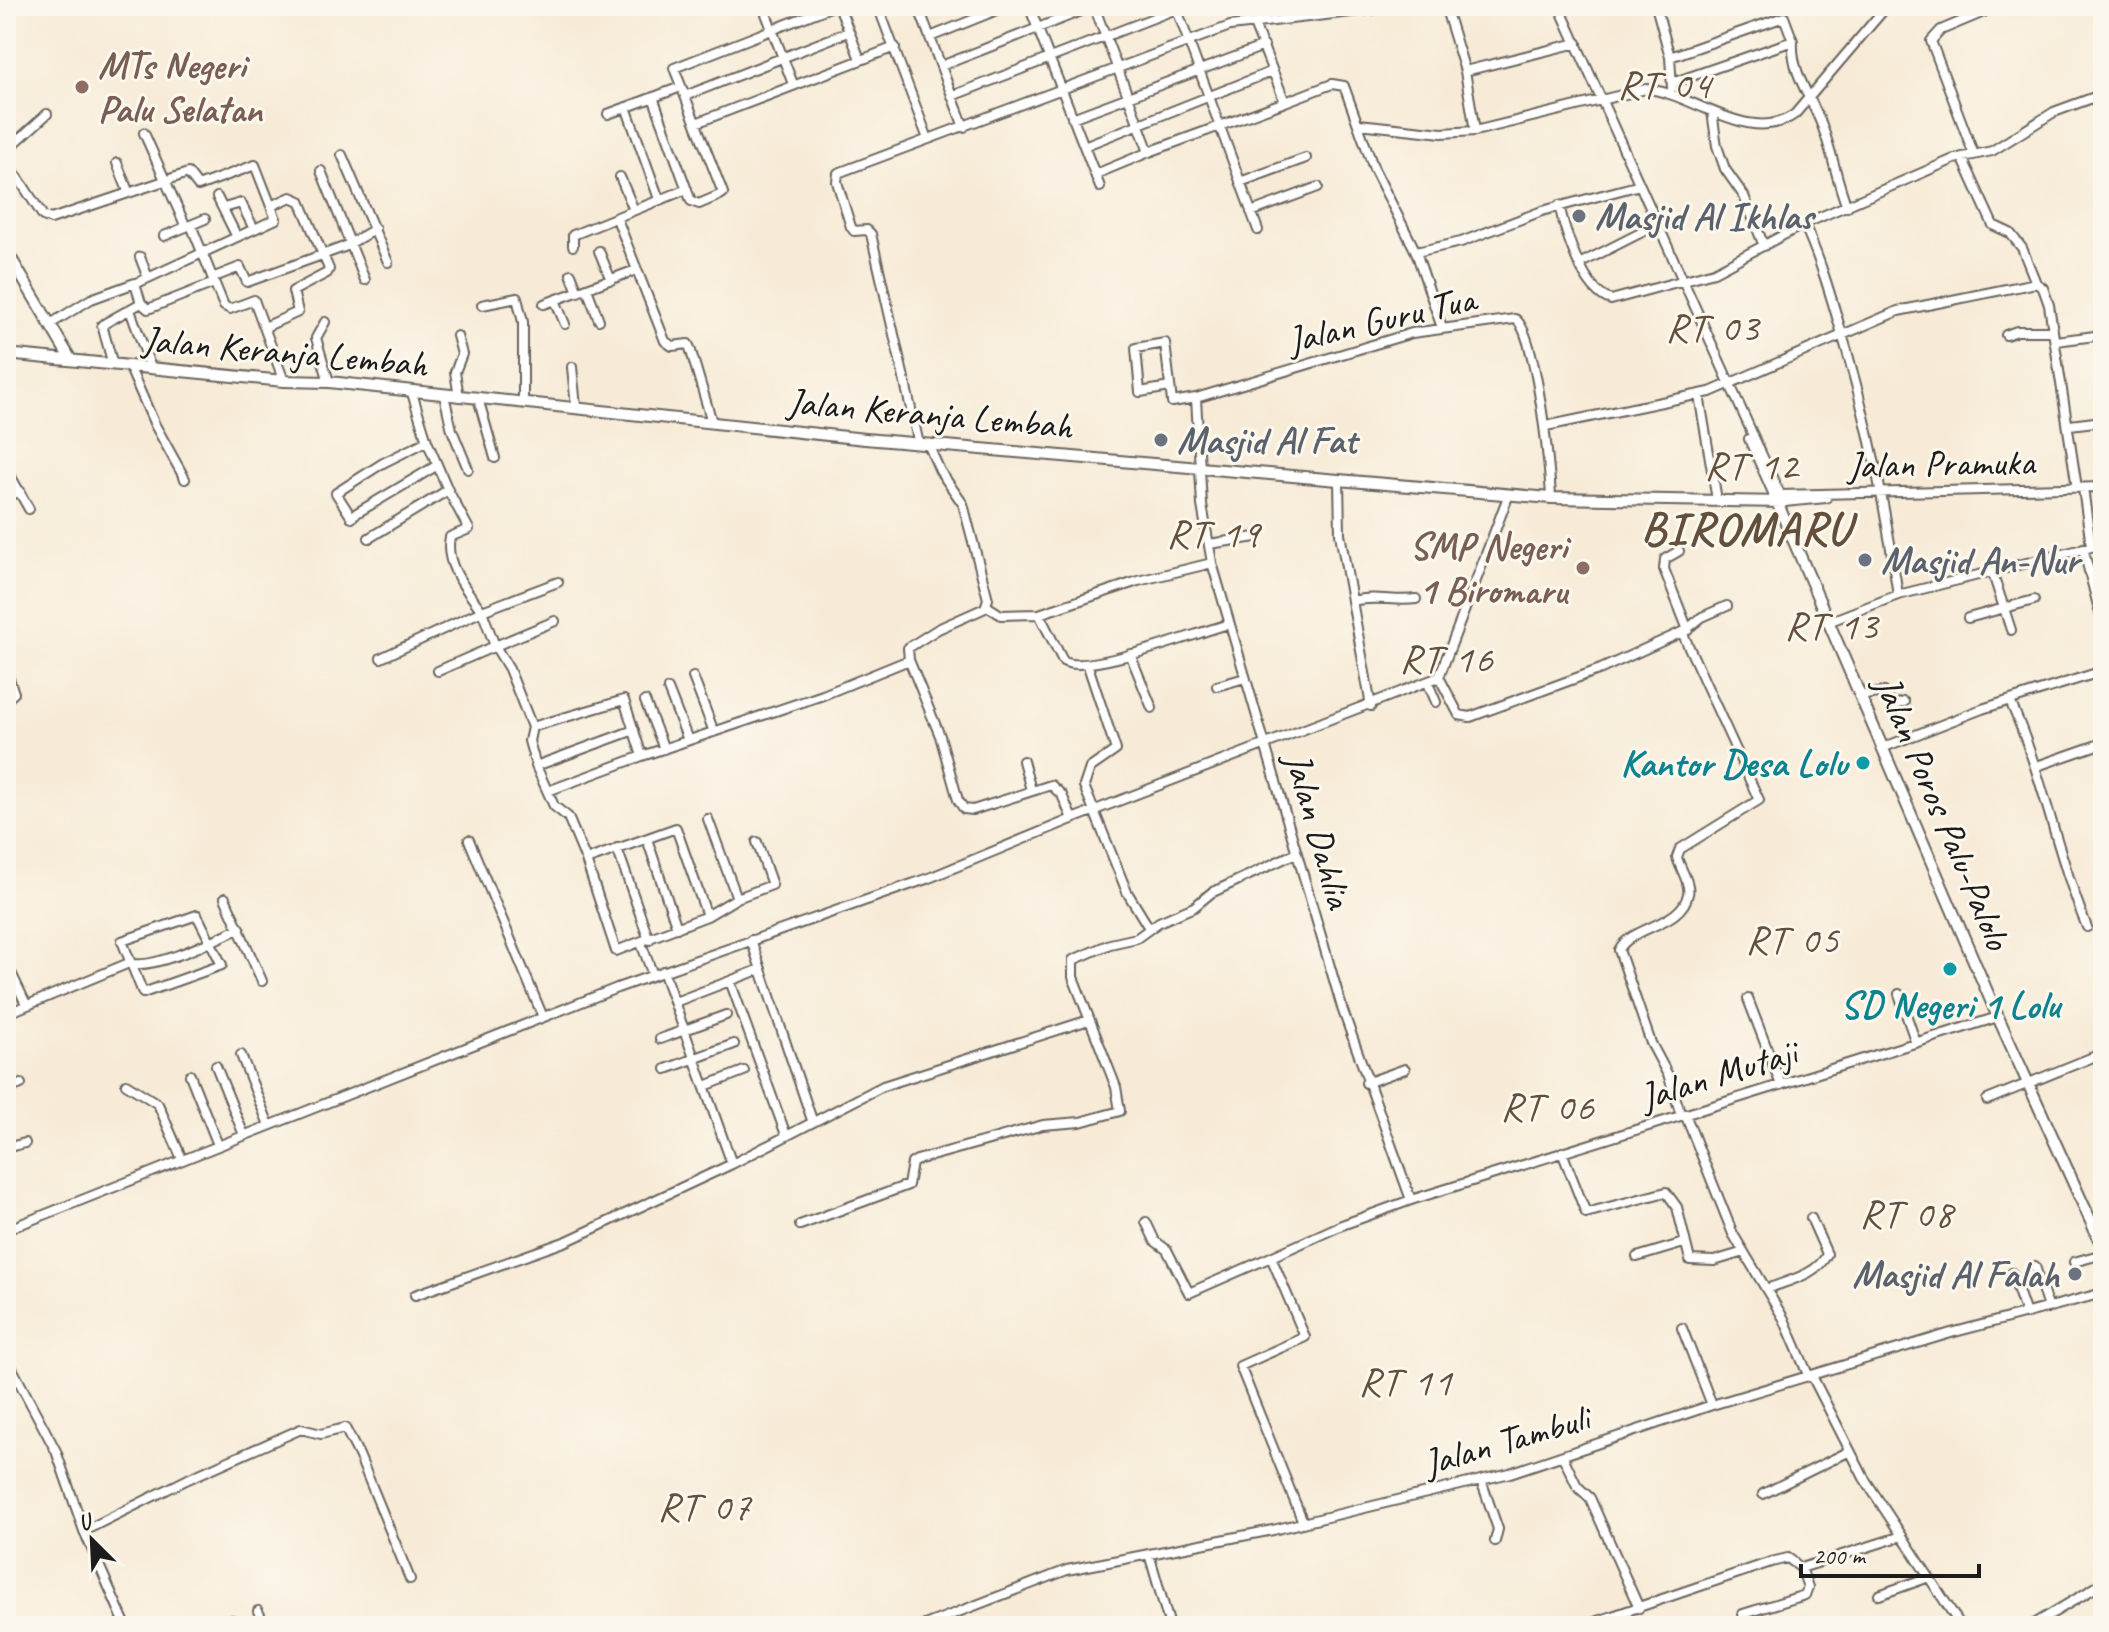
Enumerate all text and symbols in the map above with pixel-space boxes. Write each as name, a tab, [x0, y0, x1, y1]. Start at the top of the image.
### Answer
place label: MTs Negeri Palu Selatan	[98, 42, 264, 133]
district label: RT 04	[1617, 60, 1715, 110]
marker: MTs Negeri Palu Selatan	[73, 78, 91, 96]
place label: Masjid Al Ikhlas	[1595, 193, 1816, 240]
marker: Masjid Al Ikhlas	[1570, 207, 1588, 225]
street label: Jalan Guru Tua	[1281, 274, 1483, 364]
district label: RT 03	[1665, 303, 1762, 353]
street label: Jalan Keranja Lembah	[139, 315, 431, 387]
street label: Jalan Keranja Lembah	[784, 377, 1076, 449]
place label: Masjid Al Fat	[1177, 417, 1361, 464]
marker: Masjid Al Fat	[1152, 431, 1170, 449]
street label: Jalan Pramuka	[1845, 438, 2038, 489]
district label: RT 12	[1704, 441, 1801, 491]
district label: BIROMARU	[1641, 500, 1859, 558]
district label: RT 19	[1166, 509, 1263, 559]
place label: SMP Negeri 1 Biromaru	[1409, 523, 1572, 614]
place label: Masjid An-Nur	[1881, 537, 2083, 584]
marker: Masjid An-Nur	[1856, 551, 1874, 569]
marker: SMP Negeri 1 Biromaru	[1574, 559, 1592, 577]
district label: RT 13	[1784, 601, 1881, 651]
district label: RT 16	[1399, 634, 1495, 684]
street label: Jalan Poros Palu-Palolo	[1863, 667, 2022, 957]
place label: Kantor Desa Lolu	[1620, 740, 1850, 787]
street label: Jalan Dahlia	[1273, 745, 1364, 916]
marker: Kantor Desa Lolu	[1854, 754, 1872, 772]
district label: RT 05	[1745, 915, 1841, 965]
marker: SD Negeri 1 Lolu	[1941, 960, 1959, 978]
place label: SD Negeri 1 Lolu	[1840, 982, 2063, 1029]
street label: Jalan Mutaji	[1632, 1027, 1806, 1121]
district label: RT 06	[1500, 1082, 1596, 1132]
district label: RT 08	[1859, 1189, 1957, 1239]
place label: Masjid Al Falah	[1852, 1251, 2060, 1298]
marker: Masjid Al Falah	[2066, 1265, 2084, 1283]
district label: RT 11	[1358, 1357, 1454, 1407]
street label: Jalan Tambuli	[1416, 1393, 1598, 1487]
district label: RT 07	[657, 1482, 753, 1532]
north arrow	[52, 1500, 132, 1580]
text: U	[74, 1506, 99, 1538]
scale bar	[1801, 1528, 1979, 1578]
text: 200 m	[1813, 1541, 1867, 1571]

